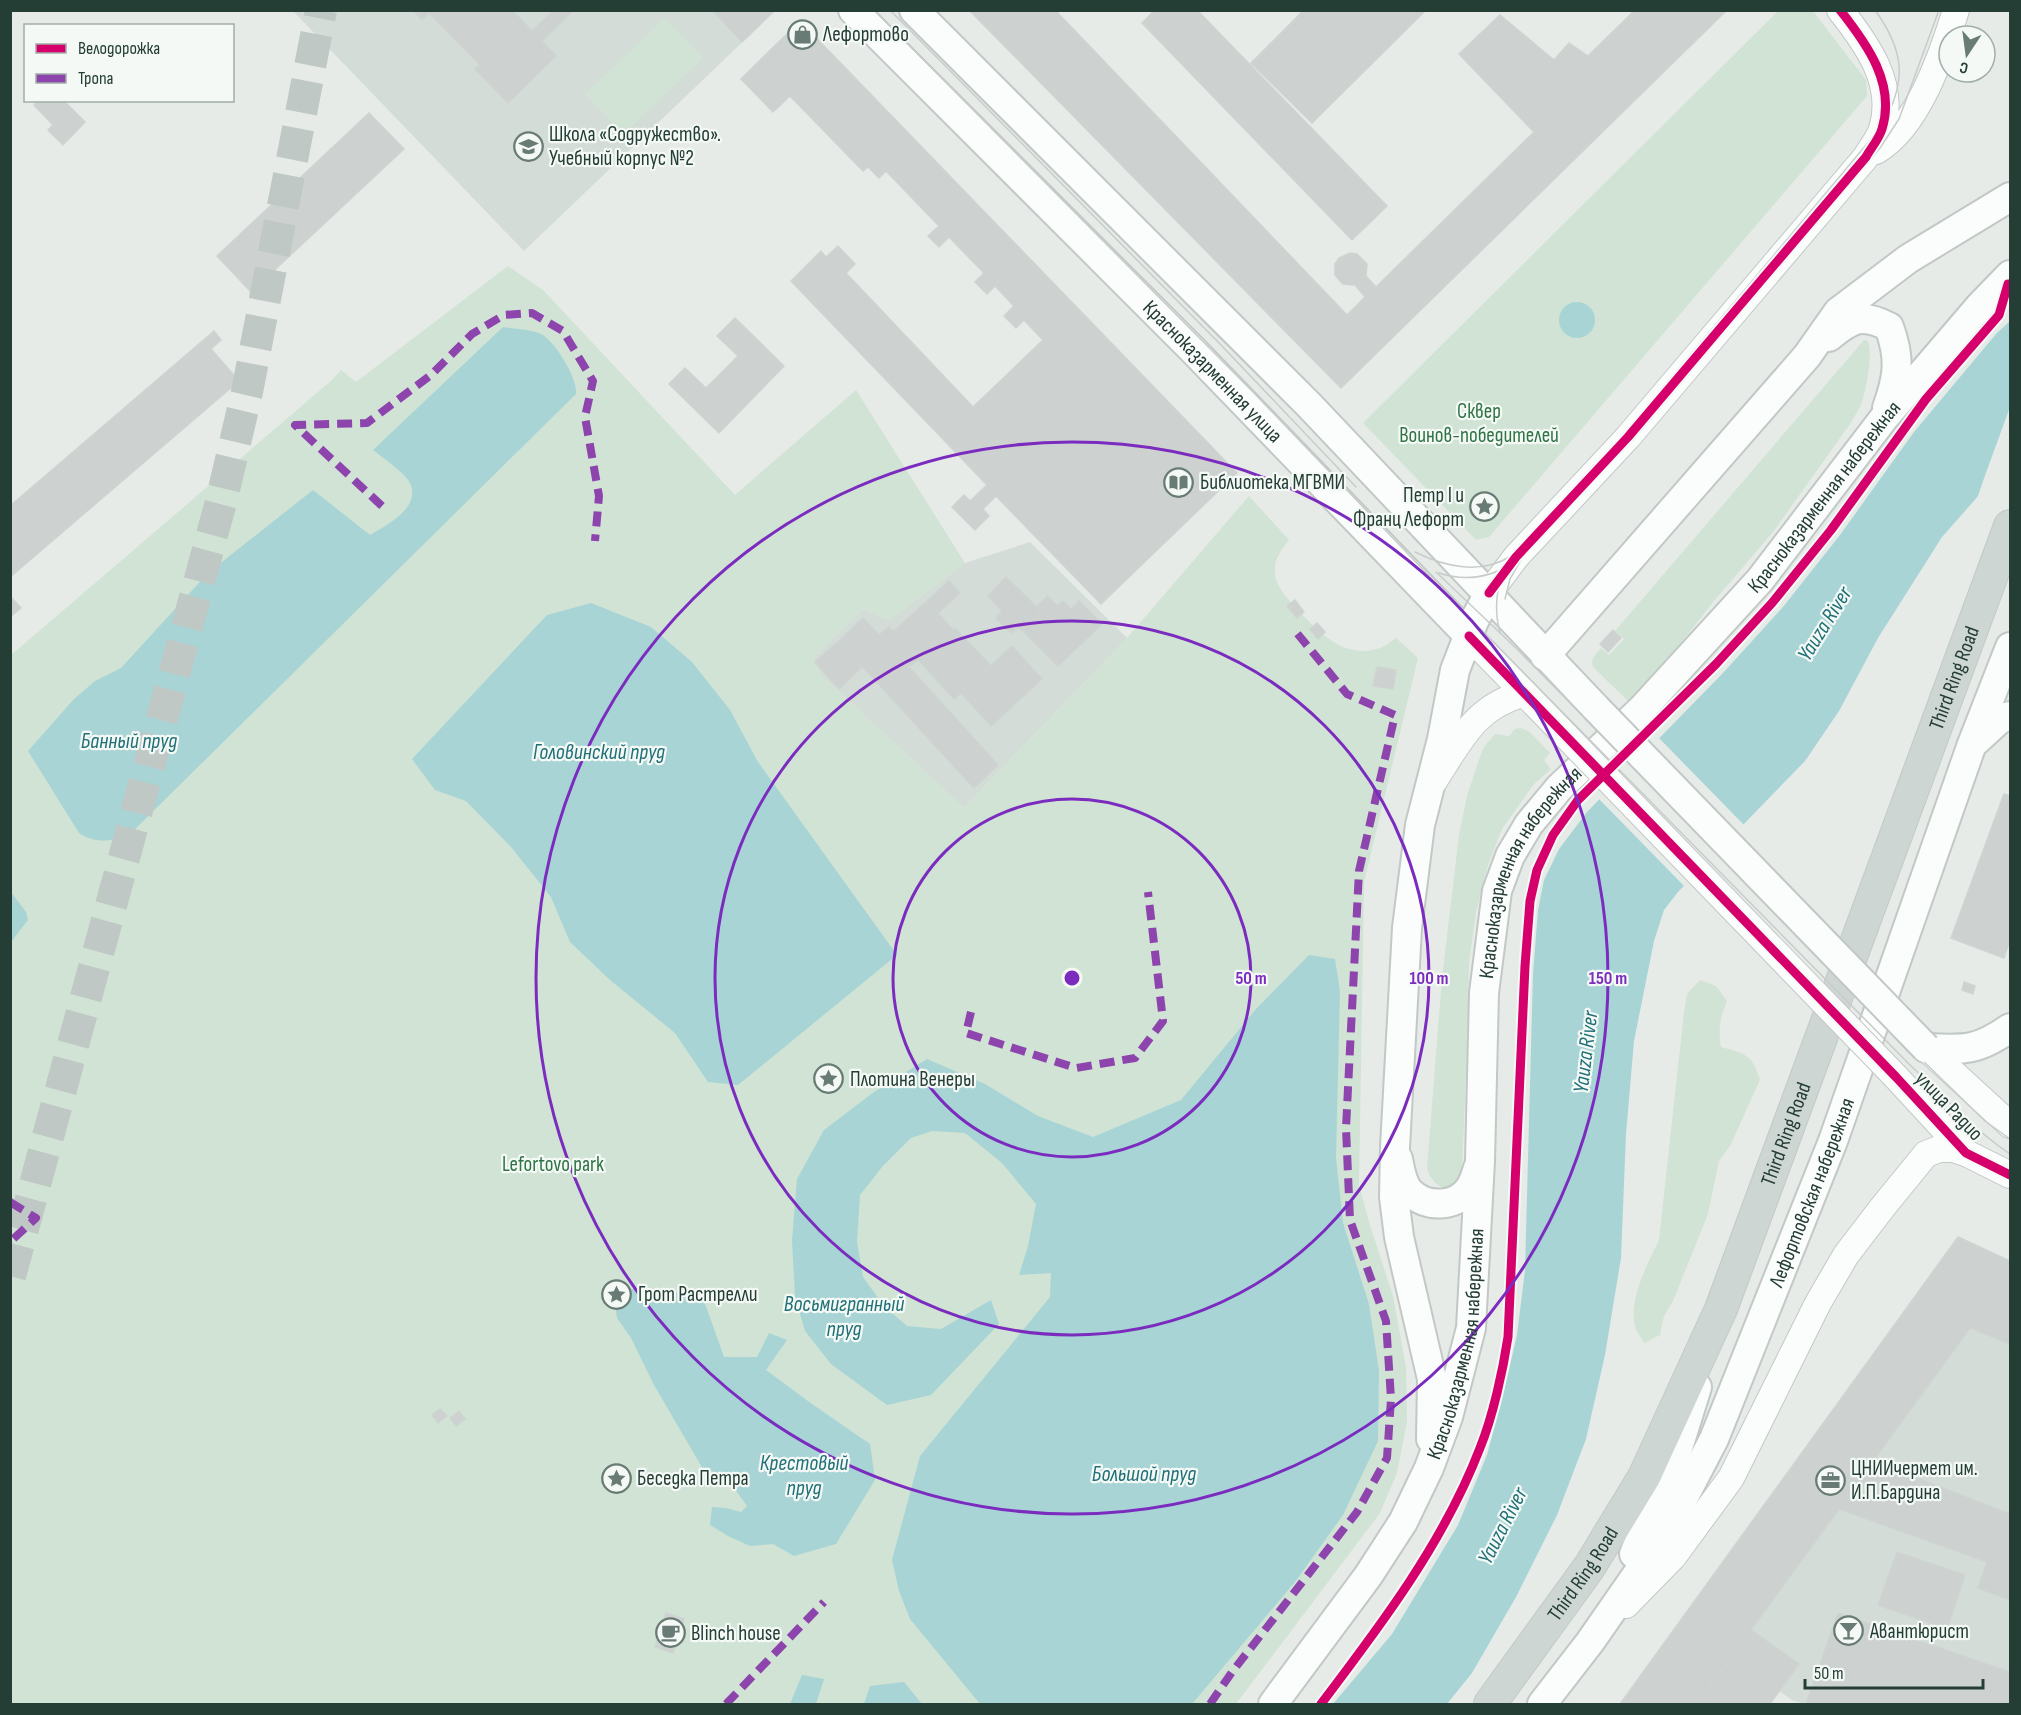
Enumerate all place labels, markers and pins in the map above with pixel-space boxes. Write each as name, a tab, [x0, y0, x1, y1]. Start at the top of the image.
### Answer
shop icon: Лефортово	[786, 18, 818, 50]
place label: Лефортово	[822, 22, 909, 47]
place label: Школа «Содружество». Учебный корпус №2	[549, 122, 721, 171]
school or university icon: Школа «Содружество». Учебный корпус №2	[512, 130, 544, 162]
library icon: Библиотека МГВМИ	[1163, 466, 1195, 498]
place label: Библиотека МГВМИ	[1200, 470, 1345, 495]
place label: Петр I и Франц Лефорт	[1353, 483, 1464, 532]
place icon: Петр I и Франц Лефорт	[1469, 491, 1501, 523]
centre of rings	[1062, 968, 1082, 988]
place icon: Плотина Венеры	[813, 1063, 845, 1095]
place label: Плотина Венеры	[850, 1067, 975, 1092]
place icon: Грот Растрелли	[601, 1278, 633, 1310]
place label: Грот Растрелли	[638, 1282, 758, 1307]
place label: ЦНИИчермет им. И.П.Бардина	[1851, 1456, 1978, 1505]
place icon: Беседка Петра	[600, 1462, 632, 1494]
office icon: ЦНИИчермет им. И.П.Бардина	[1814, 1464, 1846, 1496]
place label: Беседка Петра	[637, 1466, 749, 1491]
bar icon: Авантюрист	[1833, 1615, 1865, 1647]
cafe icon: Blinch house	[654, 1617, 686, 1649]
place label: Авантюрист	[1869, 1619, 1969, 1644]
place label: Blinch house	[691, 1621, 781, 1646]

